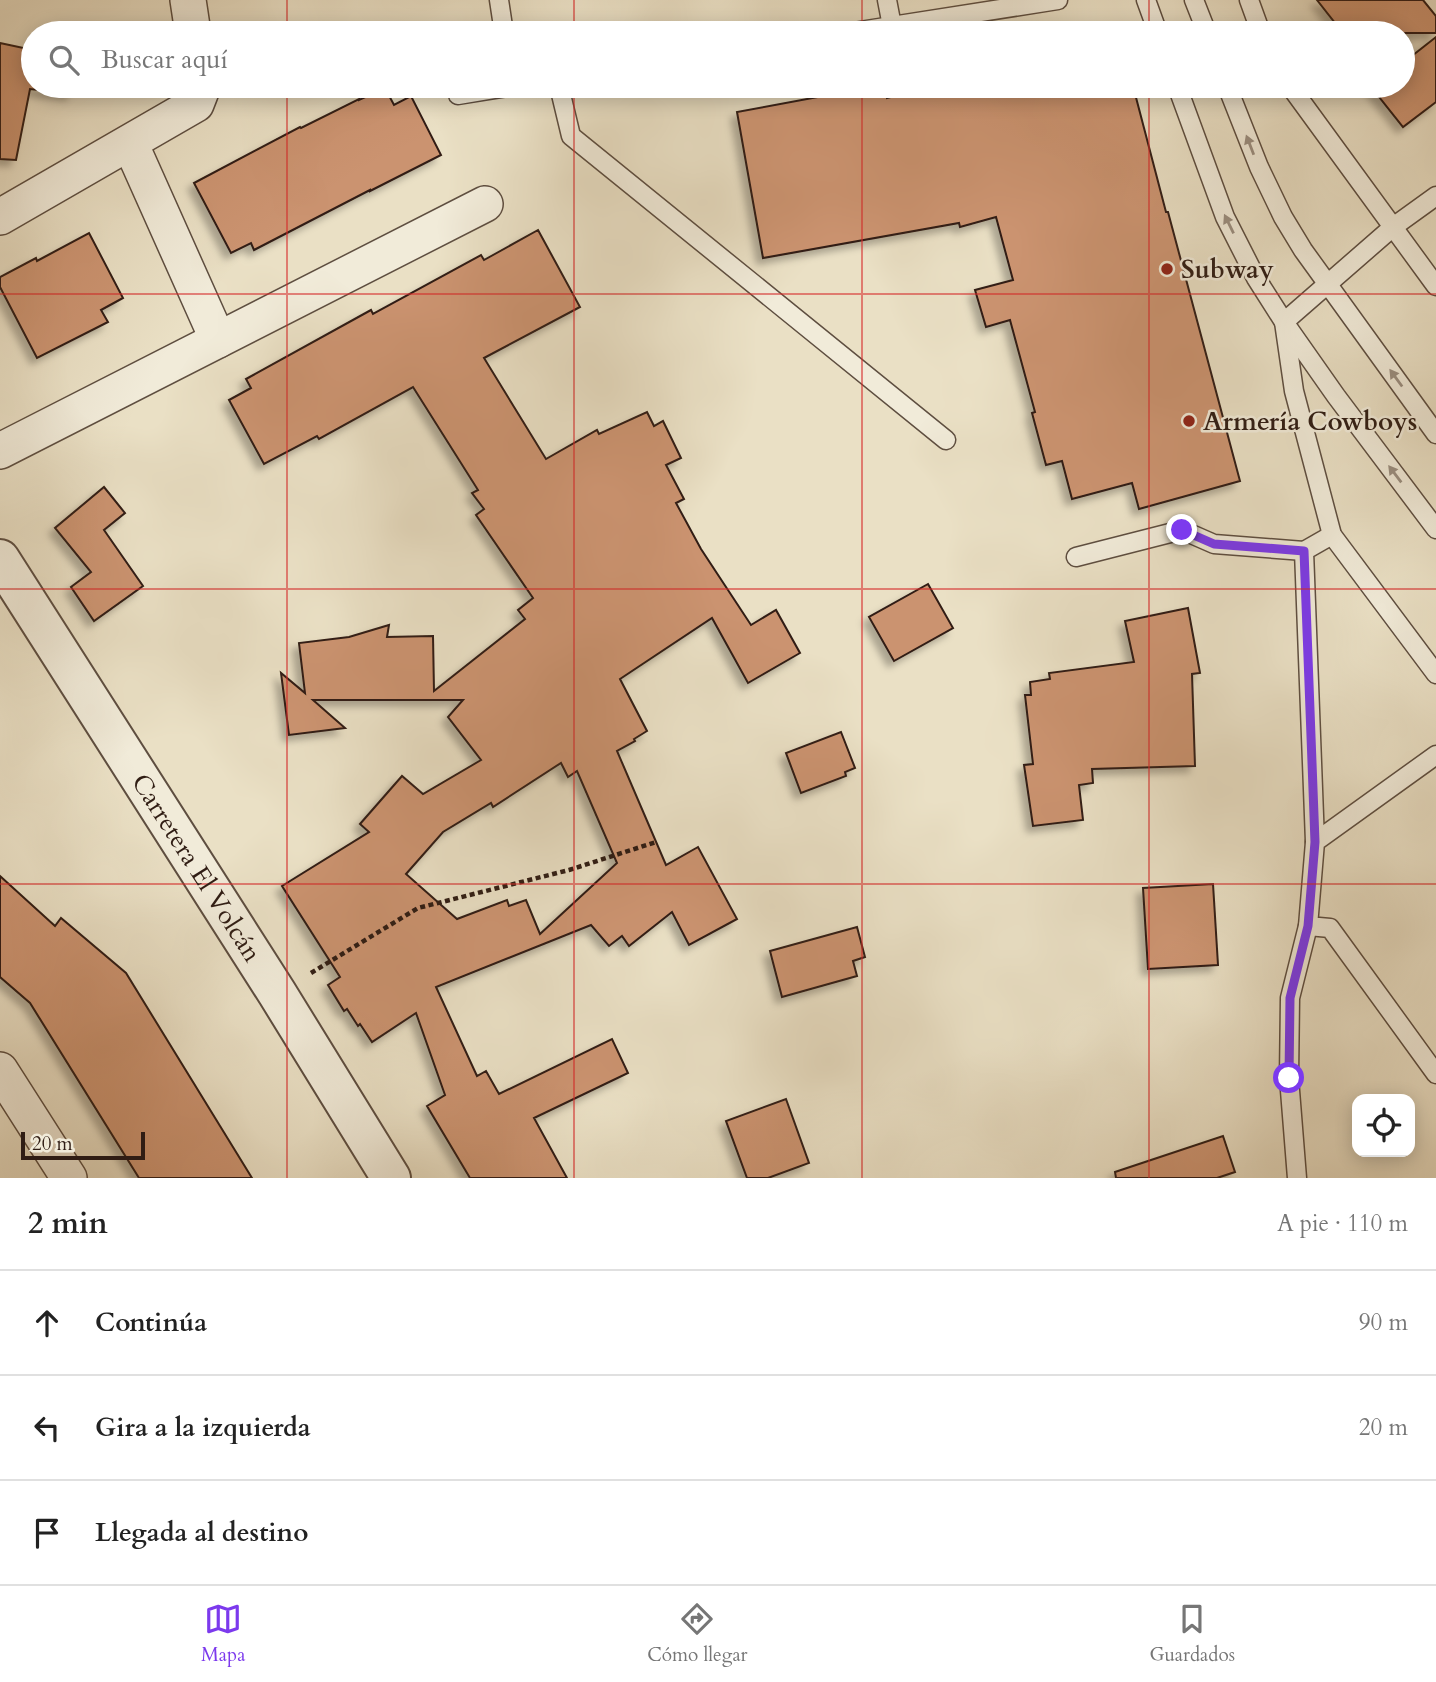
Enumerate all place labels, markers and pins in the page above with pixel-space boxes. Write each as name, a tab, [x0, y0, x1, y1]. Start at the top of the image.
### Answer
place label: Subway	[1181, 252, 1274, 287]
marker: Subway	[1159, 261, 1175, 277]
place label: Armería Cowboys	[1203, 404, 1417, 439]
marker: Armería Cowboys	[1181, 413, 1197, 429]

